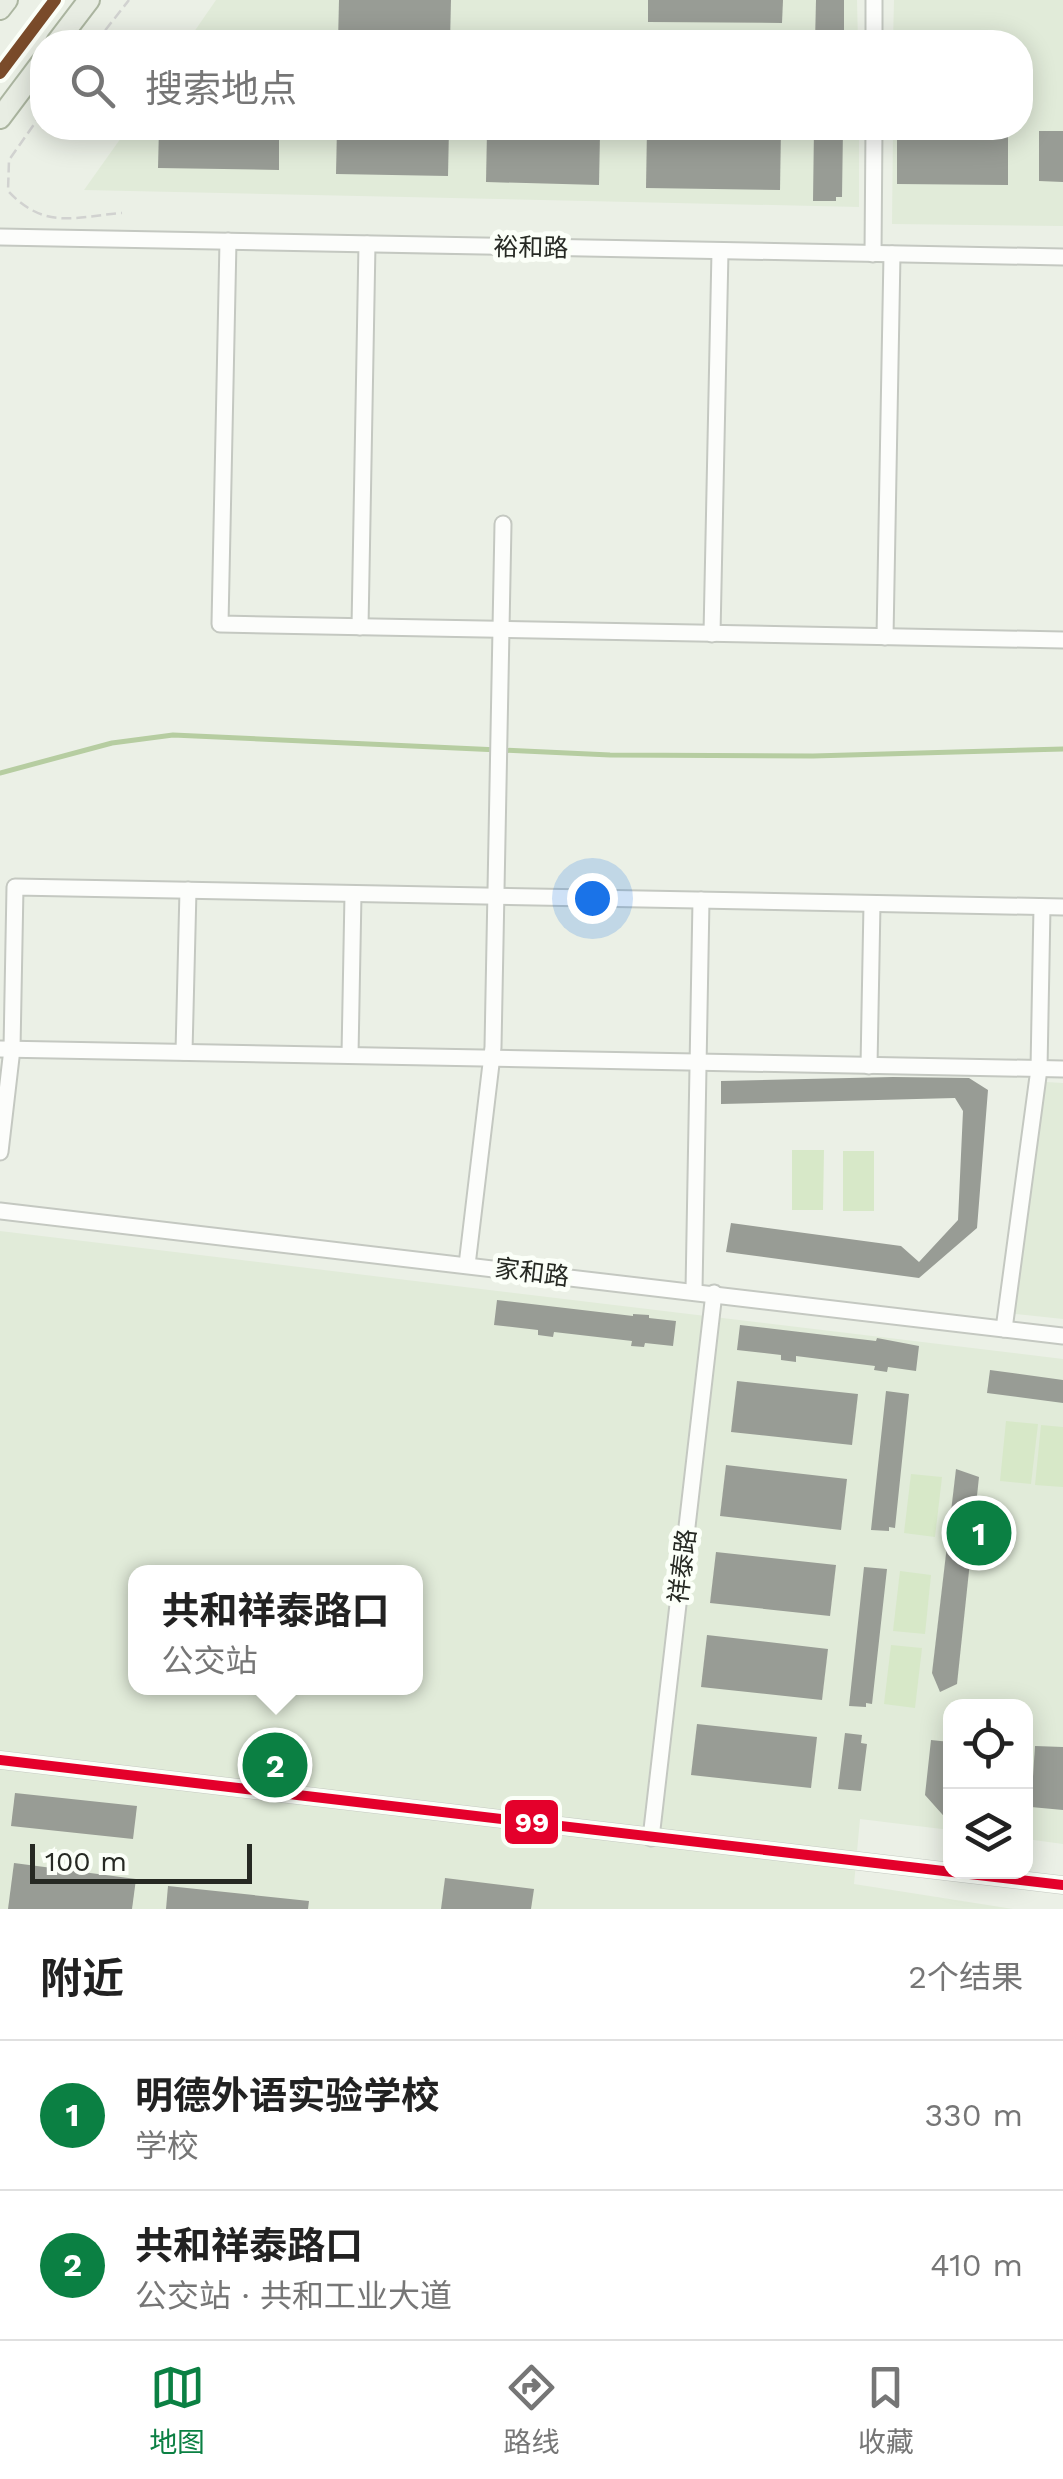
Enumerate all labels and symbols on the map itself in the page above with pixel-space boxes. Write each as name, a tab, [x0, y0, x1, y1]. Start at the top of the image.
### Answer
street label: 裕和路	[493, 232, 569, 263]
your location	[567, 873, 618, 924]
street label: 家和路	[493, 1254, 571, 1291]
pin: 1	[946, 1496, 1012, 1570]
street label: 祥泰路	[664, 1527, 701, 1605]
pin: 2	[242, 1728, 308, 1802]
line badge: 99	[503, 1798, 560, 1846]
text: 99	[515, 1806, 549, 1839]
scale bar	[30, 1839, 252, 1884]

